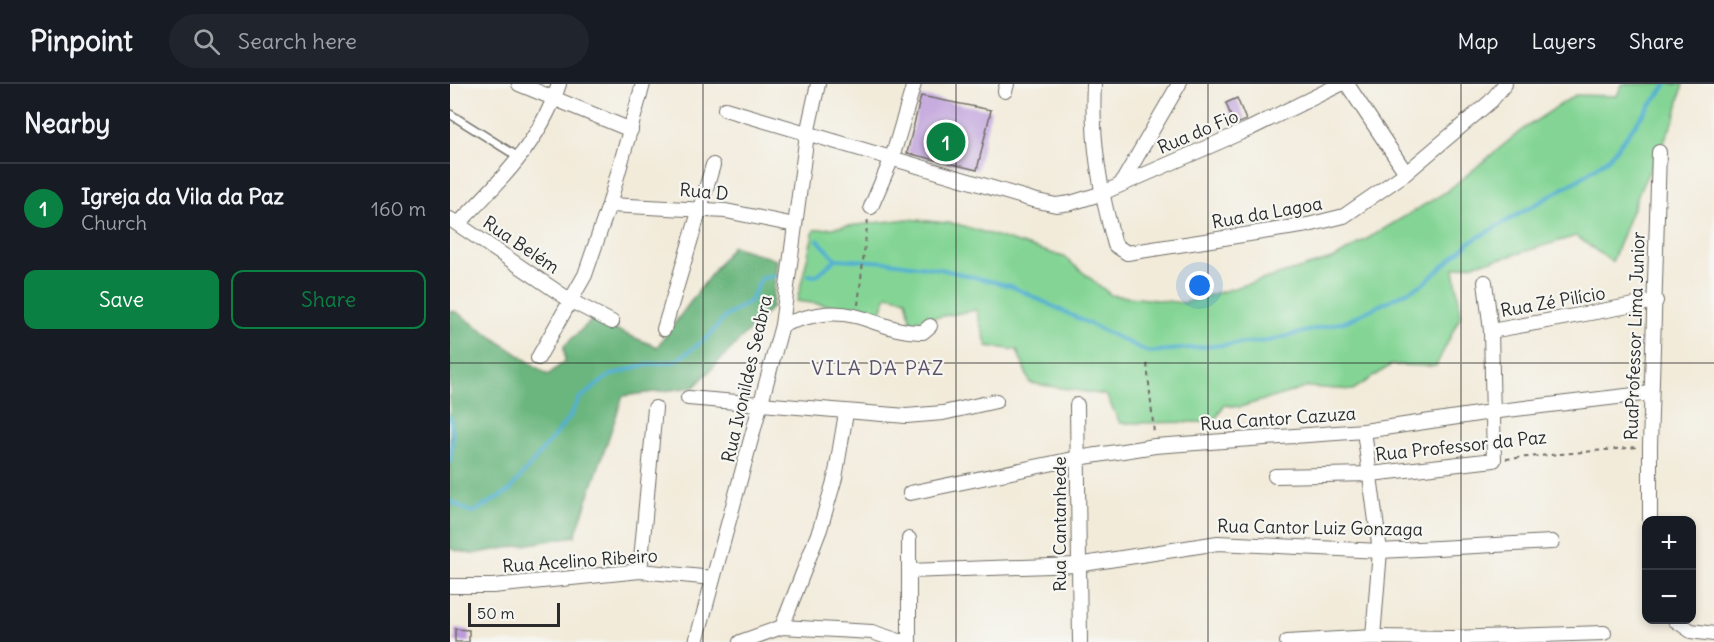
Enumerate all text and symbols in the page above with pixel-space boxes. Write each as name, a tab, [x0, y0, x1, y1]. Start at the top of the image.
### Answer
search box	[169, 14, 589, 68]
text: Pinpoint	[30, 23, 133, 59]
icon: search	[190, 25, 223, 58]
text: Search here	[238, 27, 357, 55]
text: Map	[1458, 28, 1498, 55]
text: Layers	[1531, 28, 1596, 55]
text: Share	[1629, 28, 1684, 55]
street label: Rua do Fio	[1154, 104, 1242, 159]
text: Nearby	[24, 107, 110, 140]
pin: 1	[926, 120, 966, 164]
street label: Rua D	[679, 178, 730, 205]
text: Igreja da Vila da Paz	[81, 182, 284, 210]
street label: Rua da Lagoa	[1210, 191, 1324, 234]
text: 1	[40, 196, 47, 221]
text: 160 m	[371, 196, 426, 221]
text: Church	[81, 210, 147, 235]
street label: Rua Belém	[479, 211, 564, 279]
street label: RuaProfessor Lima Junior	[1619, 231, 1650, 441]
button: Save	[24, 270, 219, 329]
button: Share	[231, 270, 426, 329]
your location	[1185, 271, 1214, 300]
street label: Rua Zé Pilício	[1499, 281, 1607, 322]
street label: Rua Ivonildes Seabra	[716, 293, 777, 465]
district label: VILA DA PAZ	[811, 355, 945, 380]
street label: Rua Cantor Cazuza	[1199, 402, 1357, 435]
street label: Rua Professor da Paz	[1374, 425, 1548, 466]
street label: Rua Cantanhede	[1048, 456, 1071, 592]
street label: Rua Cantor Luiz Gonzaga	[1217, 514, 1423, 541]
map controls	[1642, 516, 1696, 624]
button: +	[1642, 516, 1696, 570]
street label: Rua Acelino Ribeiro	[501, 544, 658, 577]
button: −	[1642, 570, 1696, 624]
scale bar	[468, 600, 560, 628]
text: 50 m	[477, 603, 515, 623]

